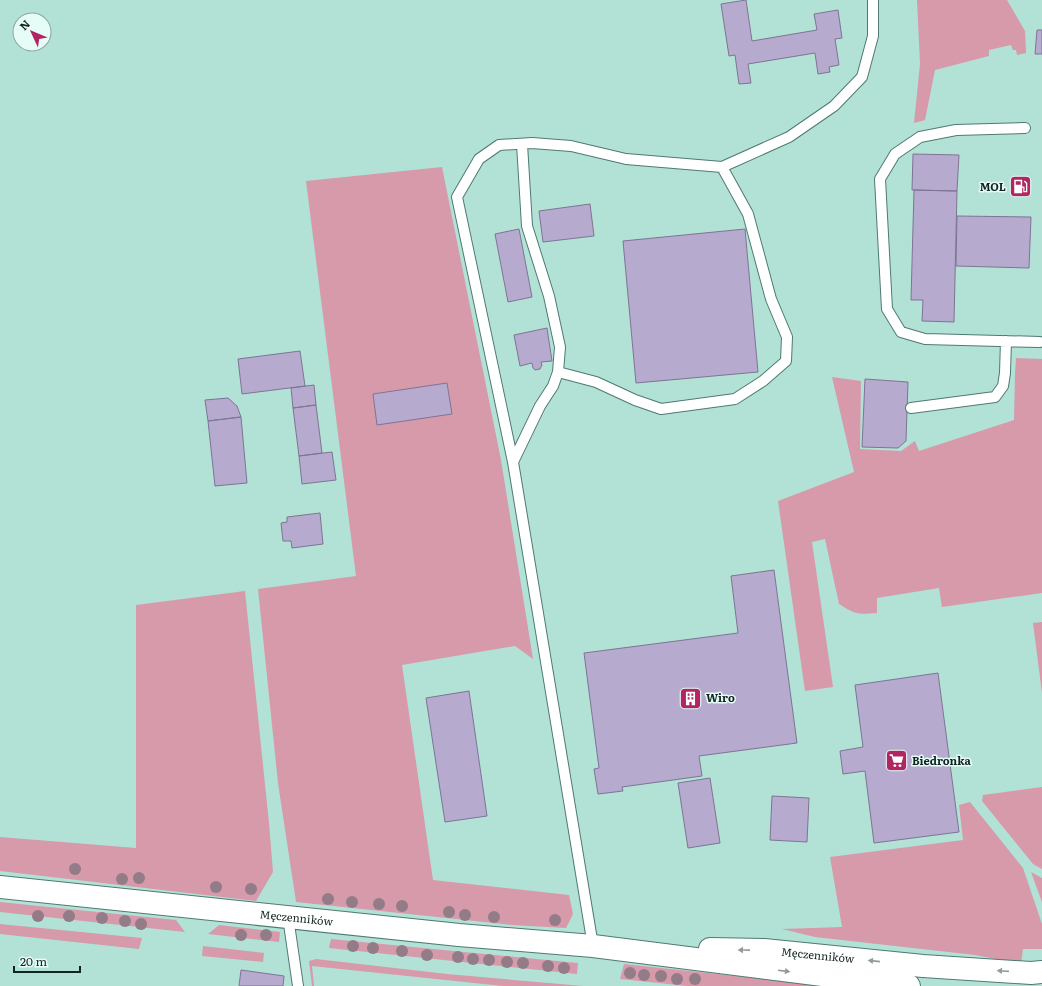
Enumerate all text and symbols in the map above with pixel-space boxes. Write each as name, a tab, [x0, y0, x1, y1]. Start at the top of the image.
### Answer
north arrow	[12, 12, 52, 52]
text: N	[15, 15, 33, 33]
fuel station icon: MOL	[1008, 174, 1034, 200]
place label: MOL	[980, 178, 1006, 194]
building icon: Wiro	[677, 685, 703, 711]
place label: Wiro	[706, 689, 735, 705]
supermarket icon: Biedronka	[883, 748, 909, 774]
place label: Biedronka	[912, 752, 972, 768]
street label: Męczenników	[259, 905, 334, 929]
street label: Męczenników	[780, 943, 856, 966]
one-way arrow	[738, 946, 750, 953]
scale bar	[14, 948, 80, 974]
text: 20 m	[20, 952, 47, 970]
one-way arrow	[868, 958, 880, 964]
one-way arrow	[778, 968, 790, 974]
one-way arrow	[997, 968, 1009, 975]

